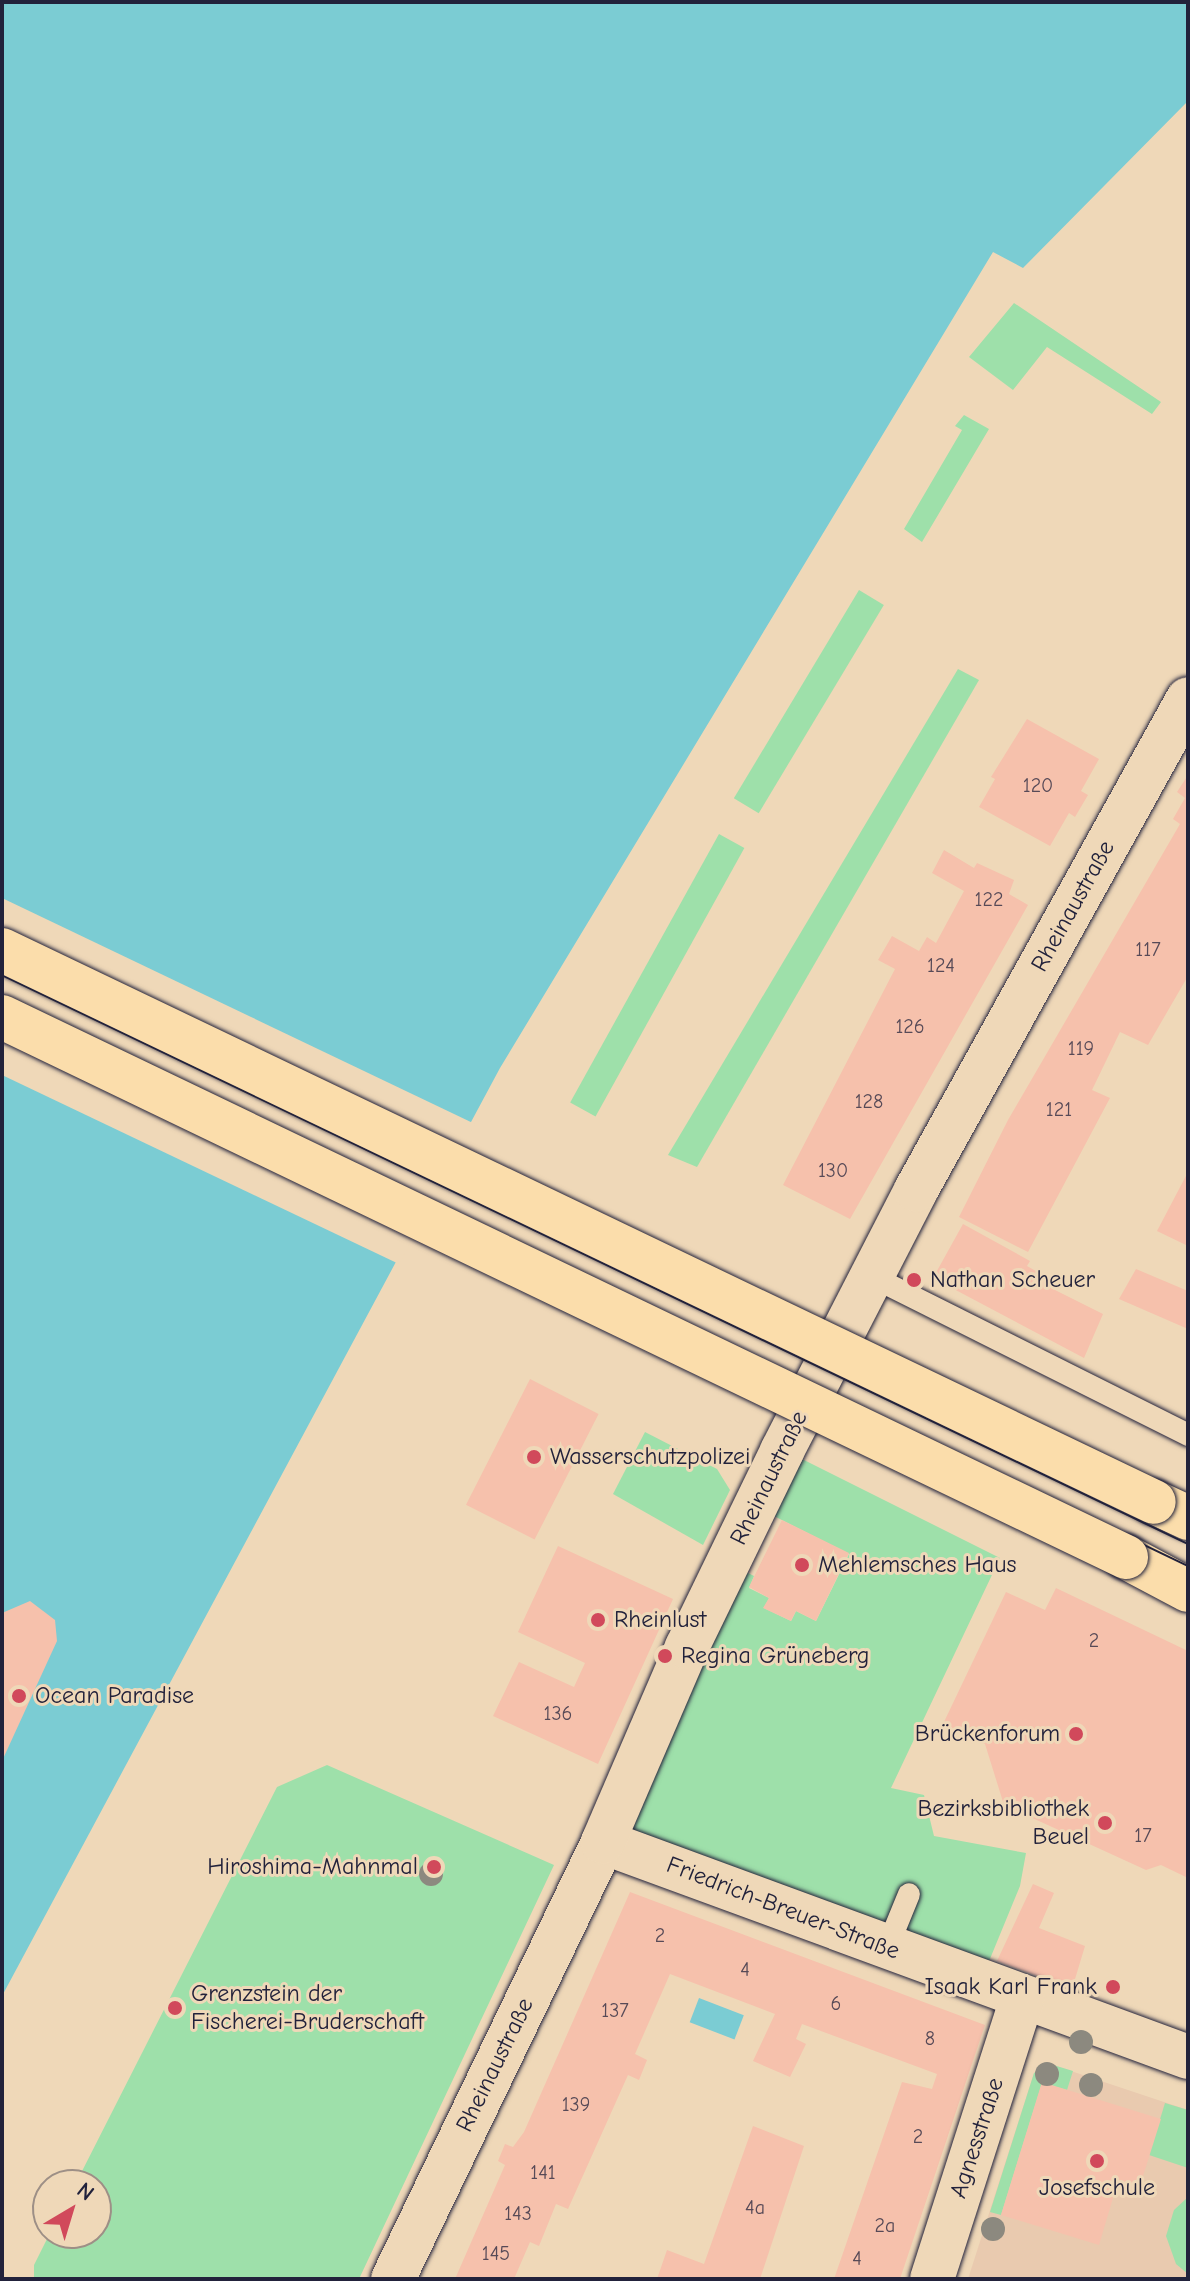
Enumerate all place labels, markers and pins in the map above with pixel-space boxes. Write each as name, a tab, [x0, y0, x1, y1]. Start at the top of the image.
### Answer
place label: Nathan Scheuer	[930, 1266, 1095, 1294]
marker: Nathan Scheuer	[905, 1271, 923, 1289]
place label: Wasserschutzpolizei	[550, 1443, 750, 1471]
marker: Wasserschutzpolizei	[525, 1448, 543, 1466]
place label: Mehlemsches Haus	[818, 1551, 1016, 1579]
marker: Mehlemsches Haus	[793, 1556, 811, 1574]
place label: Rheinlust	[614, 1606, 706, 1634]
marker: Rheinlust	[589, 1611, 607, 1629]
place label: Regina Grüneberg	[681, 1642, 870, 1670]
marker: Regina Grüneberg	[656, 1647, 674, 1665]
place label: Ocean Paradise	[35, 1682, 194, 1710]
marker: Ocean Paradise	[10, 1687, 28, 1705]
place label: Brückenforum	[915, 1720, 1060, 1748]
marker: Brückenforum	[1067, 1725, 1085, 1743]
place label: Bezirksbibliothek Beuel	[917, 1795, 1089, 1851]
marker: Bezirksbibliothek Beuel	[1096, 1814, 1114, 1832]
place label: Hiroshima-Mahnmal	[207, 1853, 418, 1881]
marker: Hiroshima-Mahnmal	[425, 1858, 443, 1876]
place label: Isaak Karl Frank	[924, 1973, 1097, 2001]
marker: Isaak Karl Frank	[1104, 1978, 1122, 1996]
place label: Grenzstein der Fischerei-Bruderschaft	[191, 1980, 424, 2036]
marker: Grenzstein der Fischerei-Bruderschaft	[166, 1999, 184, 2017]
marker: Josefschule	[1088, 2152, 1106, 2170]
place label: Josefschule	[1039, 2174, 1155, 2202]

